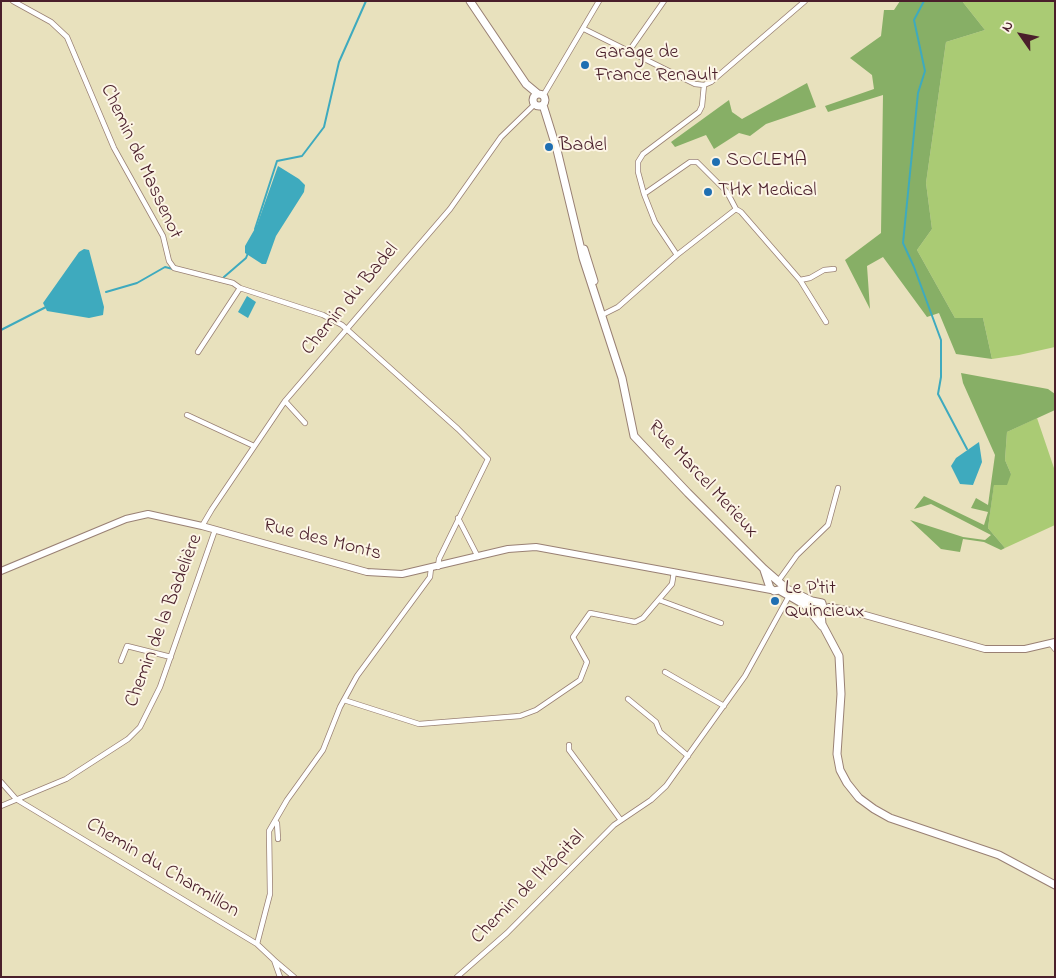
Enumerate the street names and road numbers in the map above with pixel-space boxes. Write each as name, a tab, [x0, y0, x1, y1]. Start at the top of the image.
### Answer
street label: Chemin de Massenot	[94, 81, 186, 243]
street label: Chemin du Badel	[297, 239, 405, 361]
street label: Rue Marcel Merieux	[641, 416, 763, 544]
street label: Rue des Monts	[260, 515, 384, 567]
street label: Chemin de la Badelière	[121, 531, 209, 711]
street label: Chemin du Charmillon	[81, 814, 243, 924]
street label: Chemin de l'Hôpital	[467, 826, 591, 950]

